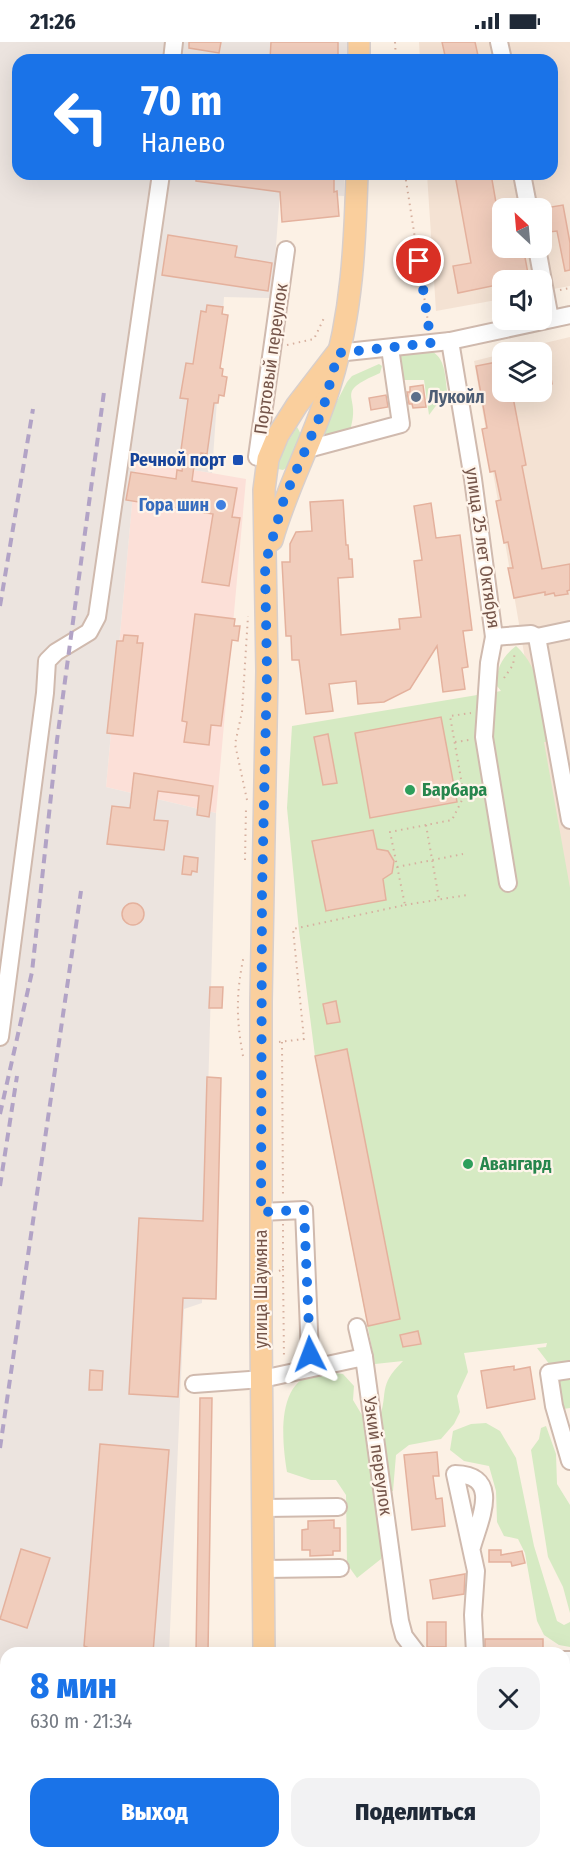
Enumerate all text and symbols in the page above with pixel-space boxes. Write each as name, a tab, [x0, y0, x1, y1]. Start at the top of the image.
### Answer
text: 21:26	[30, 8, 76, 35]
text: 70 m	[141, 76, 222, 126]
icon: left	[42, 78, 120, 156]
text: Налево	[141, 127, 225, 159]
north arrow	[492, 198, 552, 258]
map controls	[492, 198, 552, 402]
pin	[393, 235, 444, 286]
icon: arrive	[402, 244, 435, 277]
button: sound	[492, 270, 552, 330]
street label: Портовый переулок	[249, 281, 293, 436]
button: layers	[492, 342, 552, 402]
place label: Лукойл	[428, 386, 485, 408]
marker: Лукойл	[409, 390, 423, 404]
place label: Речной порт	[130, 449, 226, 471]
marker: Речной порт	[231, 453, 245, 467]
street label: улица 25 лет Октября	[461, 466, 505, 630]
place label: Гора шин	[139, 494, 209, 516]
marker: Гора шин	[214, 498, 228, 512]
place label: Барбара	[422, 779, 487, 801]
marker: Барбара	[403, 783, 417, 797]
place label: Авангард	[479, 1153, 551, 1175]
marker: Авангард	[461, 1157, 475, 1171]
street label: улица Шаумяна	[250, 1229, 272, 1348]
position arrow	[278, 1322, 342, 1386]
street label: Узкий переулок	[359, 1394, 397, 1517]
text: 8 мин	[30, 1664, 117, 1708]
button: close	[477, 1667, 540, 1730]
text: 630 m · 21:34	[30, 1709, 132, 1733]
button: Выход	[30, 1778, 279, 1847]
button: Поделиться	[291, 1778, 540, 1847]

